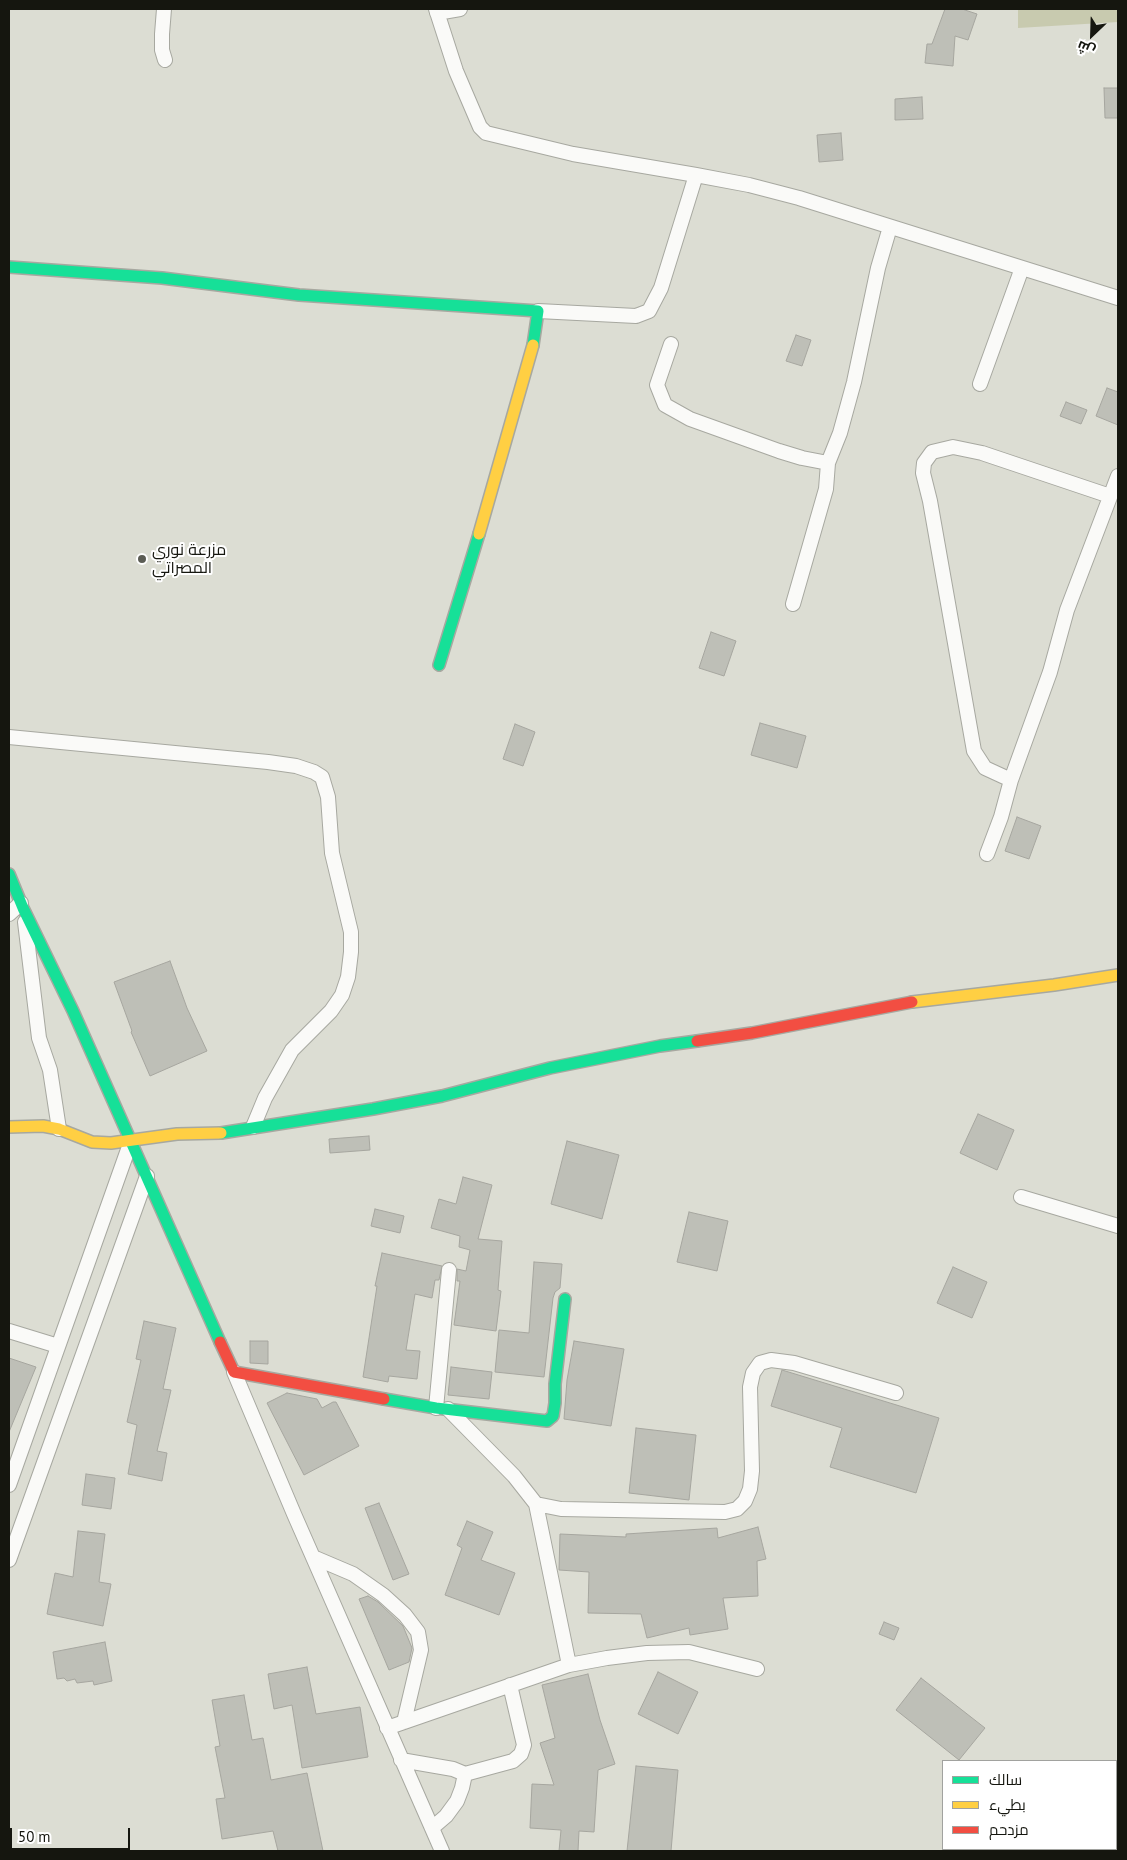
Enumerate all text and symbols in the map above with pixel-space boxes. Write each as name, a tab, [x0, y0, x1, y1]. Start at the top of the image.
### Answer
north arrow	[1067, 10, 1117, 60]
text: ش	[1074, 37, 1098, 61]
place label: مزرعة نوري المصراتي	[152, 540, 226, 578]
marker: مزرعة نوري المصراتي	[136, 553, 148, 565]
legend	[942, 1760, 1117, 1850]
text: سالك	[989, 1770, 1022, 1789]
text: بطيء	[989, 1795, 1026, 1814]
scale bar	[12, 1818, 132, 1850]
text: مزدحم	[989, 1820, 1029, 1839]
text: 50 m	[18, 1827, 51, 1846]

